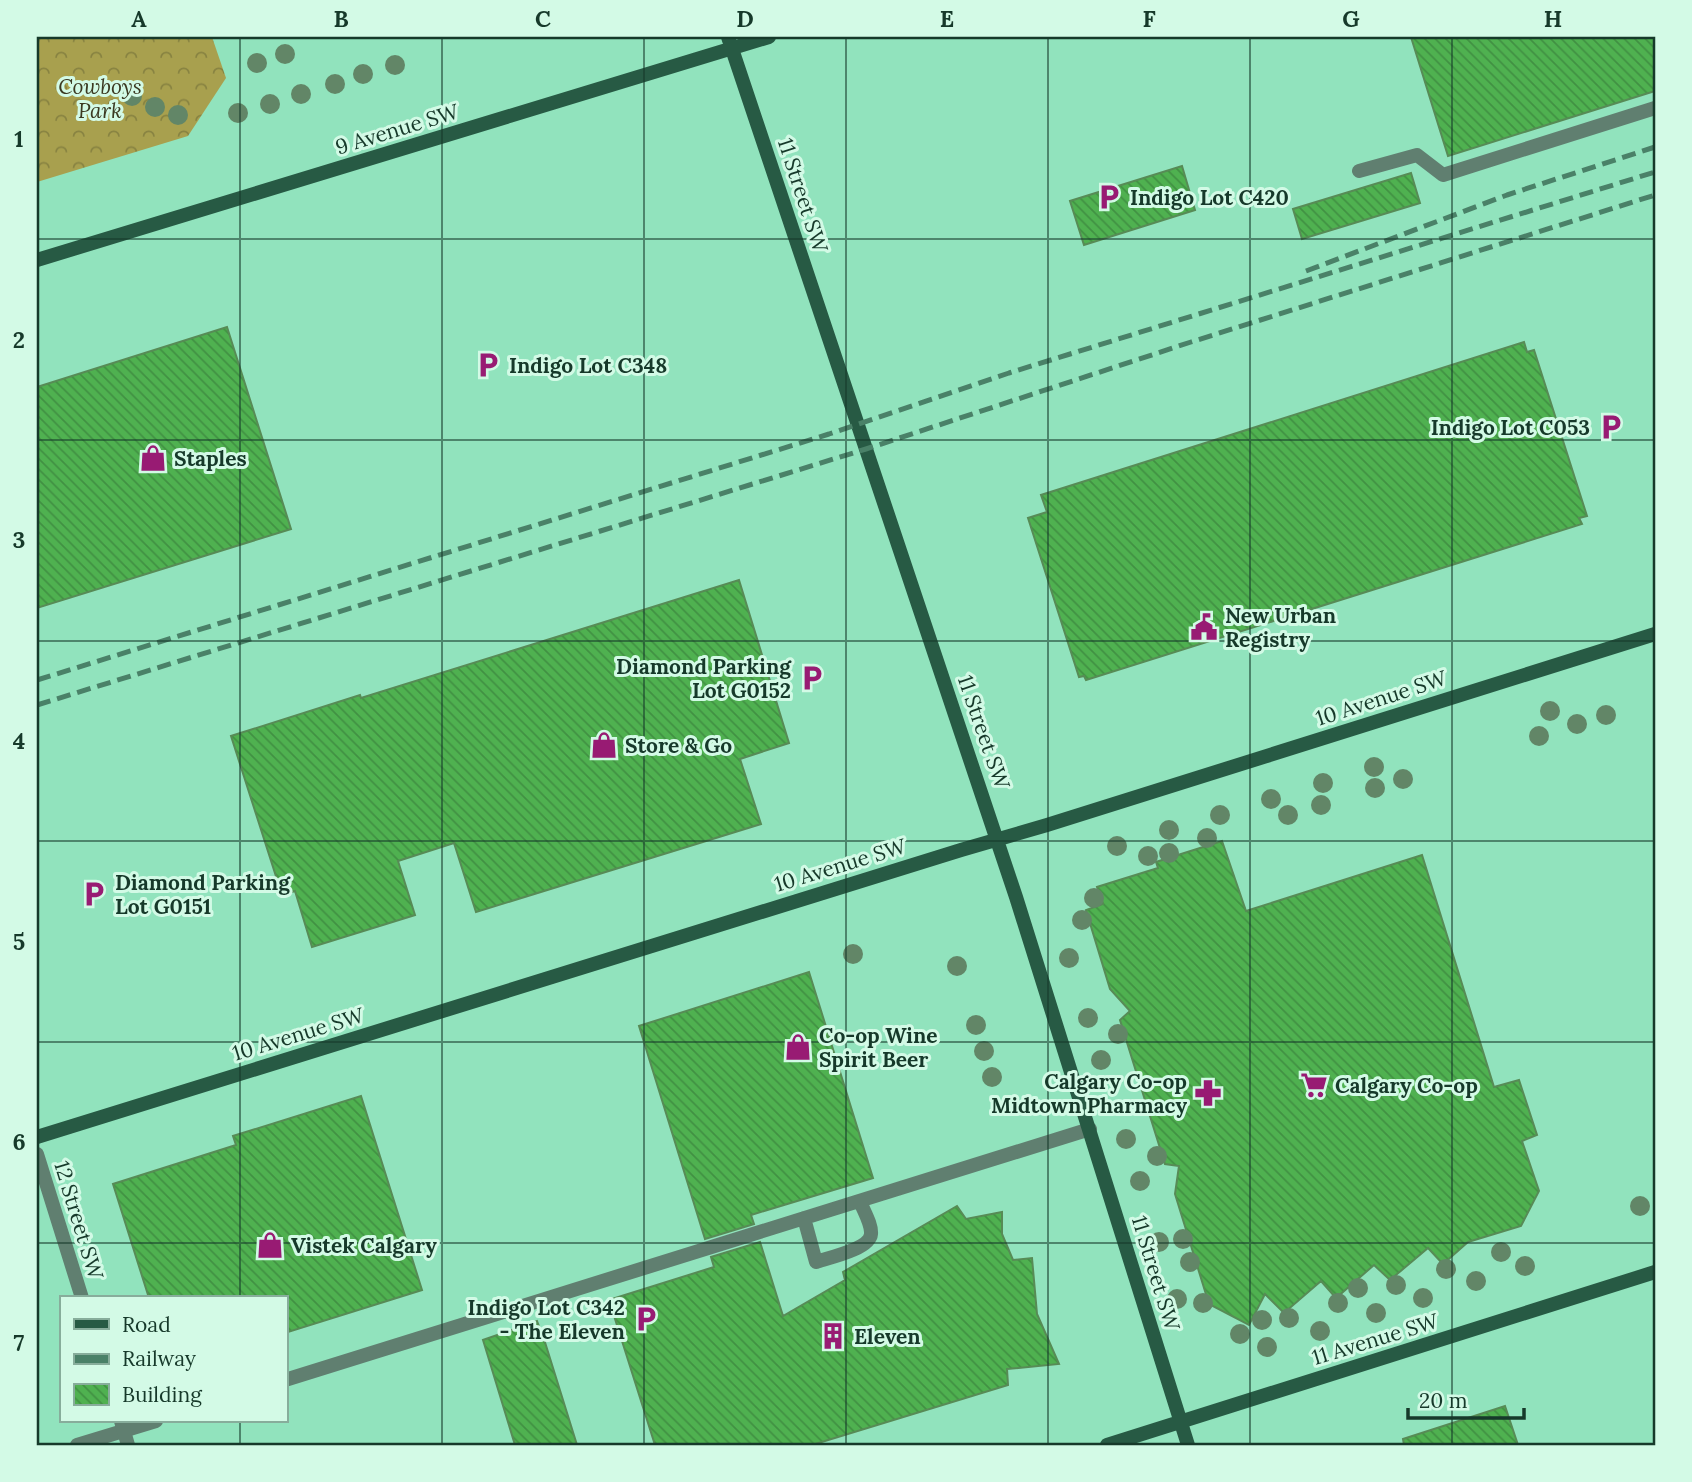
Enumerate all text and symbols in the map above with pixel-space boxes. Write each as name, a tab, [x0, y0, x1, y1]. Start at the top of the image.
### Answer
text: A	[131, 4, 147, 33]
text: B	[333, 4, 349, 33]
text: C	[535, 4, 551, 33]
text: D	[736, 4, 754, 33]
text: E	[940, 4, 954, 33]
text: F	[1142, 4, 1156, 33]
text: G	[1342, 4, 1360, 33]
text: H	[1544, 4, 1562, 33]
park label: Cowboys Park	[58, 73, 142, 124]
street label: 9 Avenue SW	[332, 97, 463, 161]
text: 1	[14, 124, 24, 153]
street label: 11 Street SW	[772, 134, 835, 257]
parking icon: Indigo Lot C420	[1094, 182, 1124, 212]
place label: Indigo Lot C420	[1130, 184, 1289, 211]
text: 2	[13, 325, 25, 354]
parking icon: Indigo Lot C348	[473, 350, 503, 380]
place label: Indigo Lot C348	[509, 352, 667, 379]
parking icon: Indigo Lot C053	[1596, 412, 1626, 442]
place label: Indigo Lot C053	[1431, 414, 1590, 441]
shop icon: Staples	[138, 443, 168, 473]
place label: Staples	[174, 445, 247, 472]
text: 3	[13, 525, 25, 554]
place label: New Urban Registry	[1225, 602, 1336, 653]
public building icon: New Urban Registry	[1189, 612, 1219, 642]
place label: Diamond Parking Lot G0152	[616, 653, 792, 704]
parking icon: Diamond Parking Lot G0152	[797, 663, 827, 693]
street label: 10 Avenue SW	[1312, 664, 1451, 732]
street label: 11 Street SW	[952, 672, 1016, 794]
text: 4	[13, 726, 25, 755]
shop icon: Store & Go	[589, 730, 619, 760]
place label: Store & Go	[625, 732, 732, 759]
street label: 10 Avenue SW	[771, 832, 910, 898]
place label: Diamond Parking Lot G0151	[115, 869, 291, 920]
parking icon: Diamond Parking Lot G0151	[79, 879, 109, 909]
text: 5	[13, 927, 25, 956]
street label: 10 Avenue SW	[229, 1001, 368, 1067]
place label: Co-op Wine Spirit Beer	[819, 1022, 938, 1073]
shop icon: Co-op Wine Spirit Beer	[783, 1032, 813, 1062]
place label: Calgary Co-op Midtown Pharmacy	[991, 1068, 1187, 1119]
supermarket icon: Calgary Co-op	[1299, 1070, 1329, 1100]
place label: Calgary Co-op	[1335, 1072, 1478, 1099]
pharmacy icon: Calgary Co-op Midtown Pharmacy	[1193, 1078, 1223, 1108]
text: 6	[12, 1127, 26, 1156]
street label: 12 Street SW	[48, 1158, 110, 1283]
street label: 11 Street SW	[1126, 1212, 1187, 1335]
shop icon: Vistek Calgary	[255, 1230, 285, 1260]
place label: Vistek Calgary	[291, 1232, 437, 1259]
place label: Indigo Lot C342 - The Eleven	[468, 1294, 625, 1345]
legend	[60, 1296, 287, 1422]
parking icon: Indigo Lot C342 - The Eleven	[631, 1304, 661, 1334]
street label: 11 Avenue SW	[1309, 1307, 1442, 1371]
text: Road	[122, 1311, 171, 1338]
building icon: Eleven	[818, 1321, 848, 1351]
place label: Eleven	[854, 1323, 921, 1350]
text: 7	[14, 1328, 25, 1357]
text: Railway	[122, 1345, 196, 1372]
scale bar	[1408, 1377, 1524, 1421]
text: Building	[122, 1381, 202, 1408]
text: 20 m	[1419, 1387, 1468, 1414]

